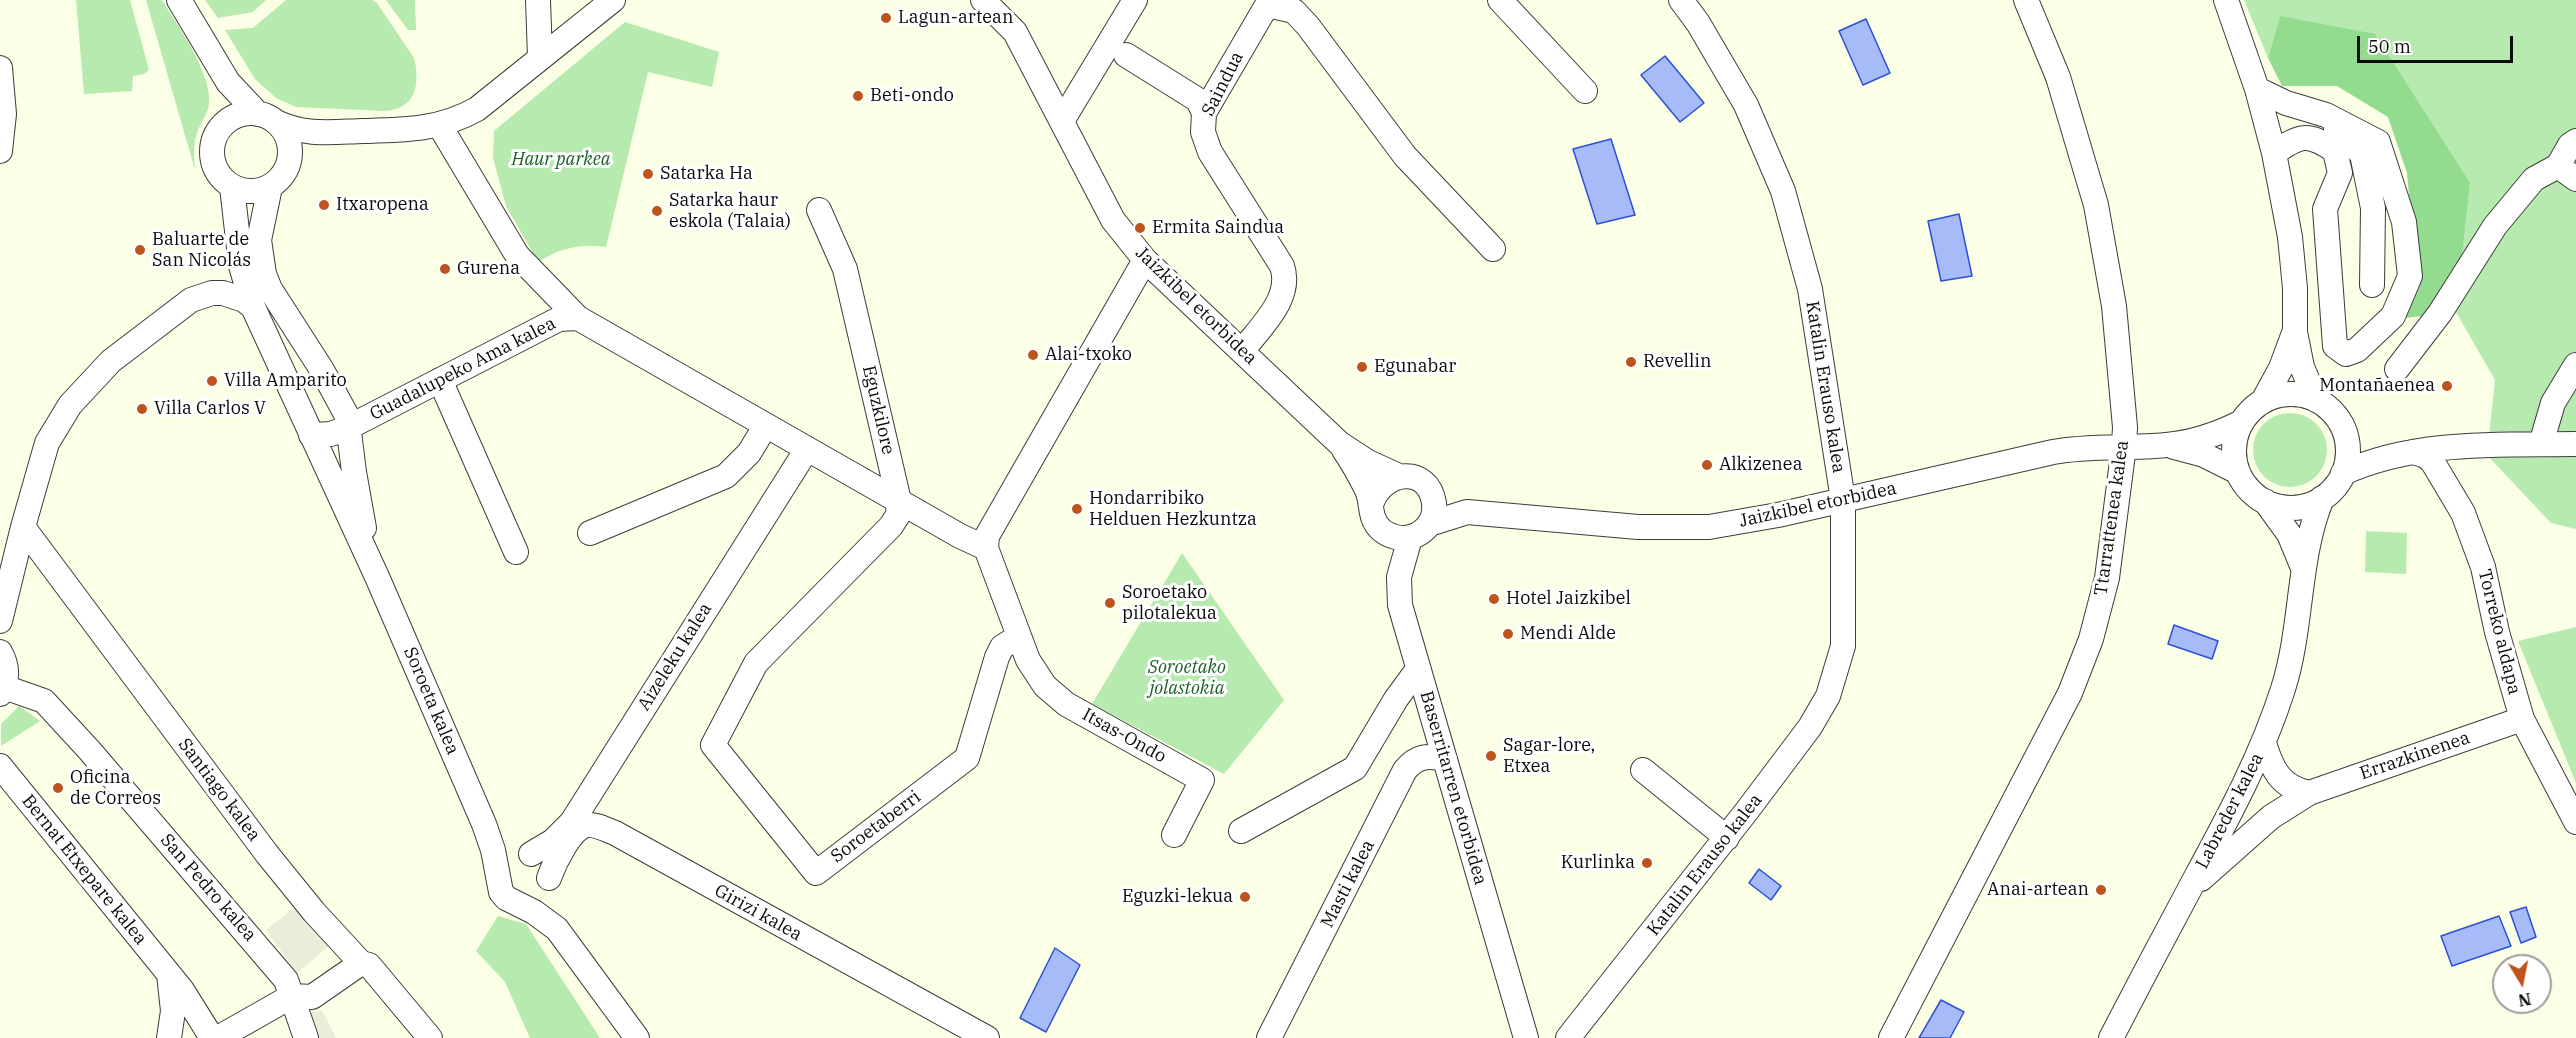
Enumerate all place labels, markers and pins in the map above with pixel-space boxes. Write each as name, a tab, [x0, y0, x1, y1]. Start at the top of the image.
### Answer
place label: Lagun-artean	[898, 7, 1013, 29]
marker: Lagun-artean	[879, 11, 893, 25]
place label: Beti-ondo	[870, 85, 954, 107]
marker: Beti-ondo	[851, 89, 865, 103]
place label: Satarka Ha	[660, 163, 753, 185]
marker: Satarka Ha	[641, 167, 655, 181]
place label: Satarka haur eskola (Talaia)	[669, 190, 791, 232]
place label: Itxaropena	[336, 194, 429, 216]
marker: Itxaropena	[317, 198, 331, 212]
marker: Satarka haur eskola (Talaia)	[650, 204, 664, 218]
place label: Ermita Saindua	[1152, 217, 1284, 239]
marker: Ermita Saindua	[1133, 221, 1147, 235]
place label: Baluarte de San Nicolás	[152, 229, 251, 272]
marker: Baluarte de San Nicolás	[133, 243, 147, 257]
place label: Gurena	[457, 258, 520, 280]
marker: Gurena	[438, 262, 452, 276]
place label: Alai-txoko	[1045, 344, 1132, 366]
marker: Alai-txoko	[1026, 348, 1040, 362]
place label: Revellin	[1643, 351, 1712, 373]
marker: Revellin	[1624, 355, 1638, 369]
place label: Egunabar	[1374, 356, 1456, 378]
marker: Egunabar	[1355, 360, 1369, 374]
place label: Villa Amparito	[224, 370, 347, 392]
marker: Villa Amparito	[205, 374, 219, 388]
place label: Montañaenea	[2319, 375, 2435, 397]
marker: Montañaenea	[2440, 379, 2454, 393]
place label: Villa Carlos V	[154, 398, 266, 420]
marker: Villa Carlos V	[135, 402, 149, 416]
place label: Alkizenea	[1719, 454, 1803, 476]
marker: Alkizenea	[1700, 458, 1714, 472]
place label: Hondarribiko Helduen Hezkuntza	[1089, 488, 1257, 530]
marker: Hondarribiko Helduen Hezkuntza	[1070, 502, 1084, 516]
place label: Soroetako pilotalekua	[1122, 582, 1217, 624]
place label: Hotel Jaizkibel	[1506, 588, 1631, 610]
marker: Hotel Jaizkibel	[1487, 592, 1501, 606]
marker: Soroetako pilotalekua	[1103, 596, 1117, 610]
place label: Mendi Alde	[1520, 623, 1616, 645]
marker: Mendi Alde	[1501, 627, 1515, 641]
place label: Sagar-lore, Etxea	[1503, 735, 1595, 777]
marker: Sagar-lore, Etxea	[1484, 749, 1498, 763]
place label: Oficina de Correos	[70, 767, 161, 810]
marker: Oficina de Correos	[51, 781, 65, 795]
place label: Kurlinka	[1561, 852, 1635, 874]
marker: Kurlinka	[1640, 856, 1654, 870]
place label: Anai-artean	[1987, 879, 2089, 901]
marker: Anai-artean	[2094, 883, 2108, 897]
place label: Eguzki-lekua	[1122, 886, 1233, 908]
marker: Eguzki-lekua	[1238, 890, 1252, 904]

